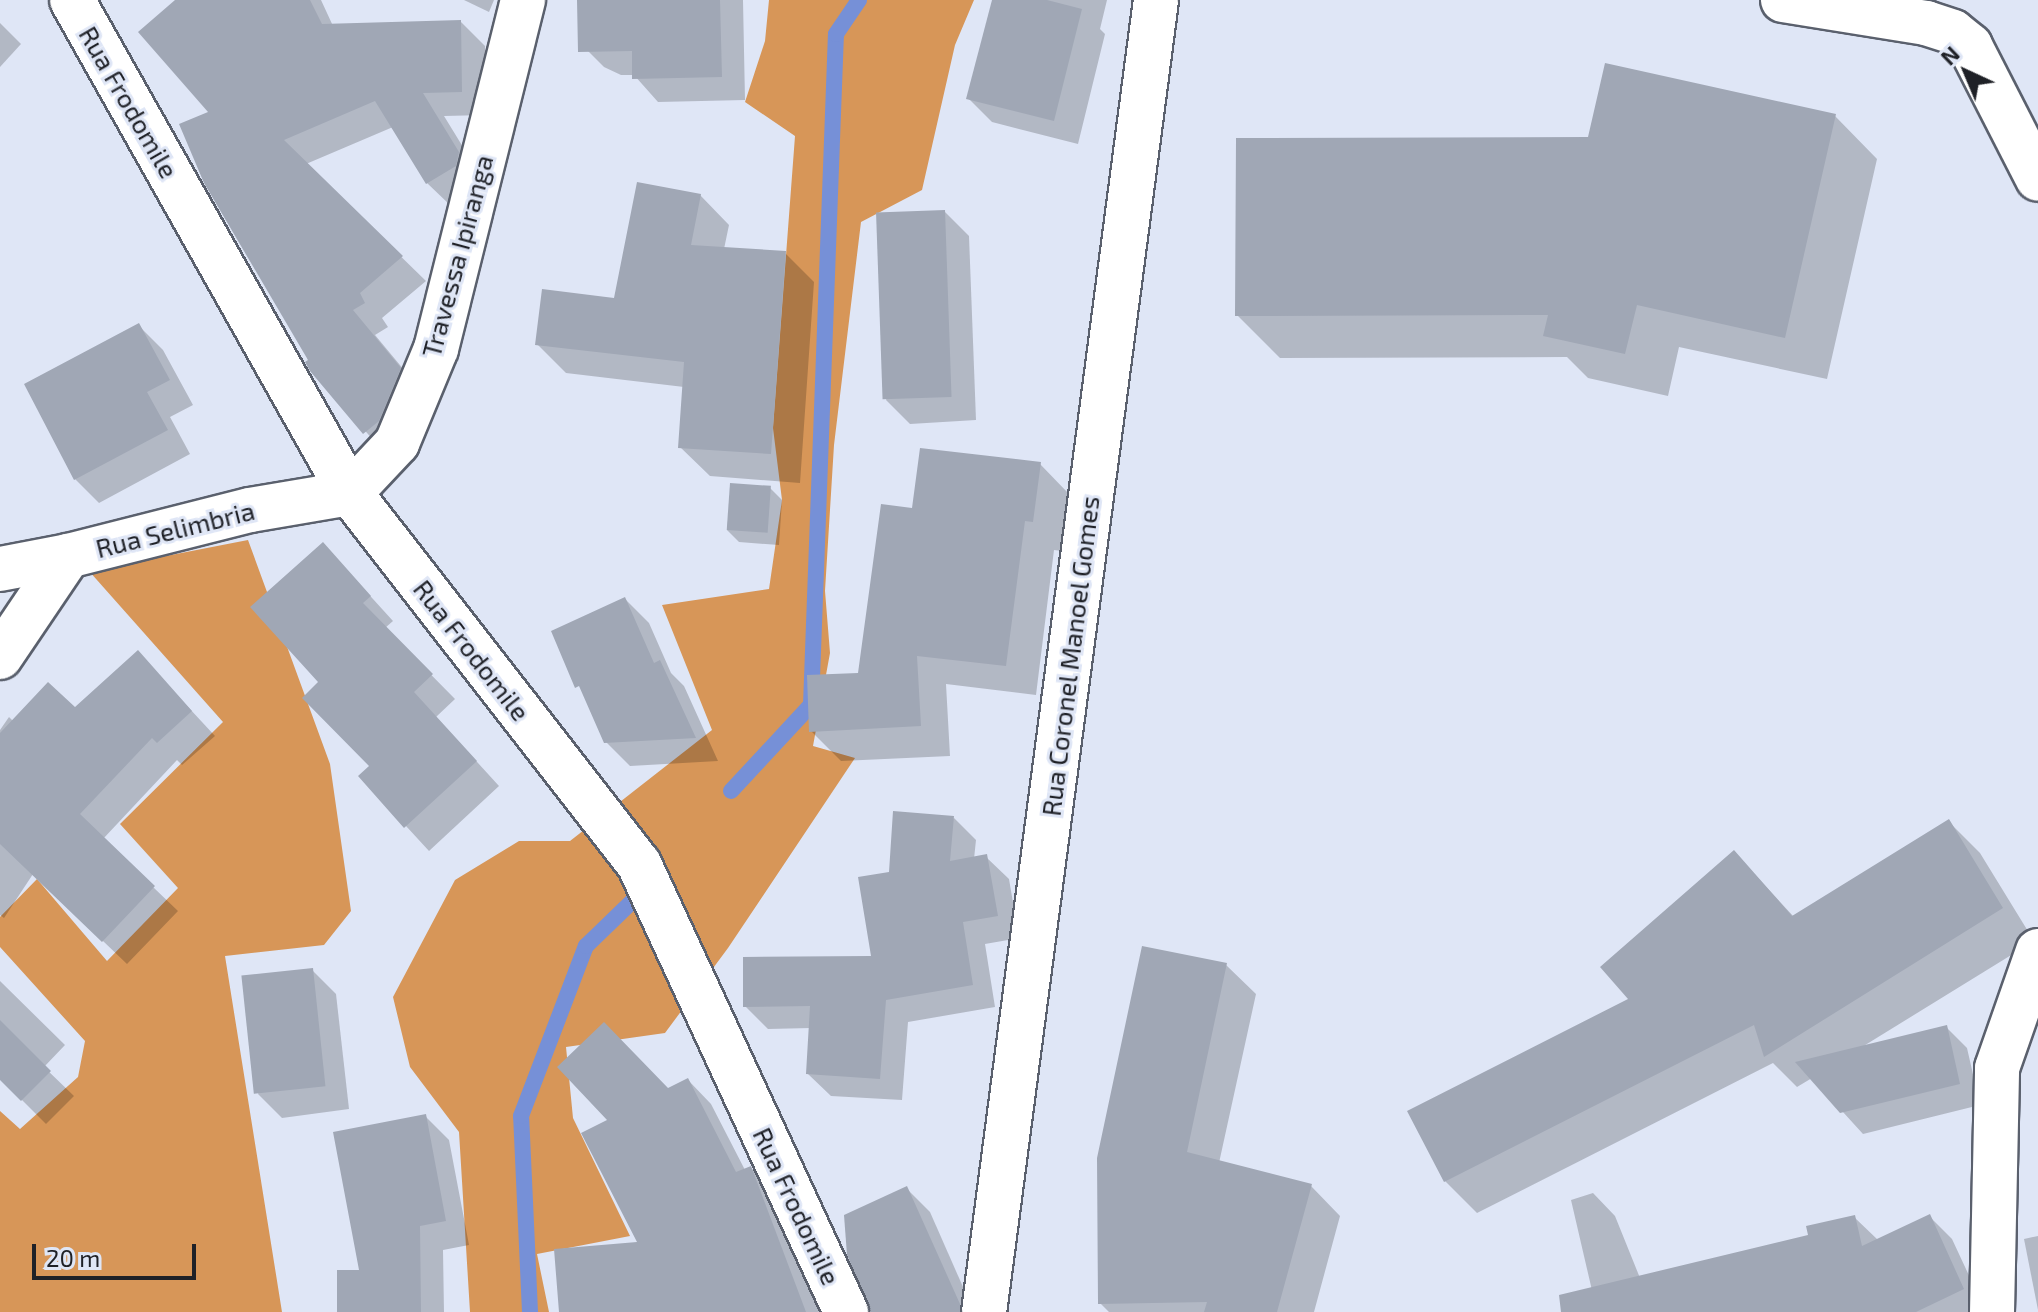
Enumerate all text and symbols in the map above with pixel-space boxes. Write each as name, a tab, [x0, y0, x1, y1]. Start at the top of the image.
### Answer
street label: Rua Frodomile	[73, 21, 185, 183]
north arrow	[1926, 32, 2006, 112]
text: N	[1935, 40, 1964, 70]
street label: Travessa Ipiranga	[415, 151, 499, 361]
street label: Rua Selimbria	[92, 494, 258, 564]
street label: Rua Coronel Manoel Gomes	[1035, 494, 1105, 818]
street label: Rua Frodomile	[407, 573, 537, 727]
street label: Rua Frodomile	[747, 1122, 847, 1290]
scale bar	[36, 1228, 200, 1278]
text: 20 m	[46, 1243, 100, 1272]

